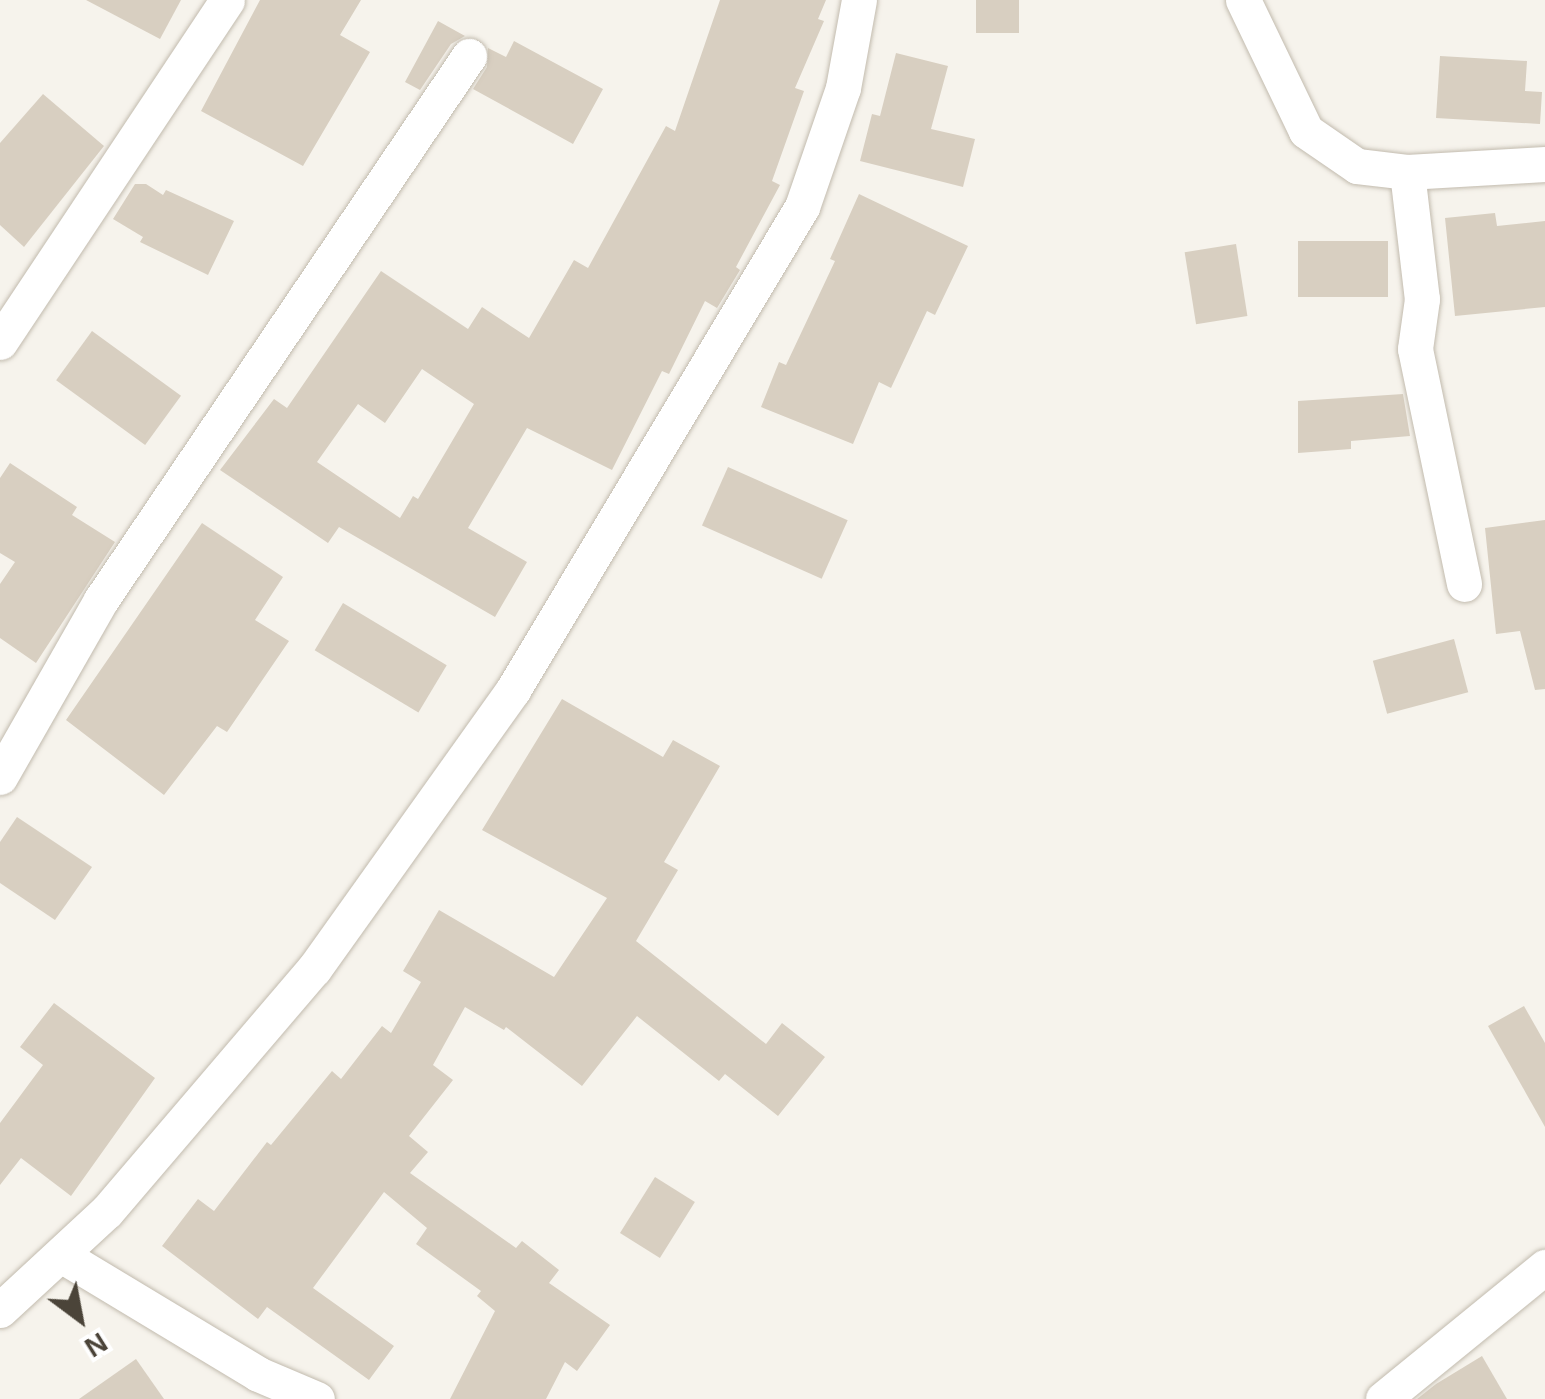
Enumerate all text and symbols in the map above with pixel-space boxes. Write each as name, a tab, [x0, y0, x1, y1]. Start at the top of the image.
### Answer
north arrow	[30, 1269, 130, 1369]
text: N	[79, 1326, 113, 1363]

